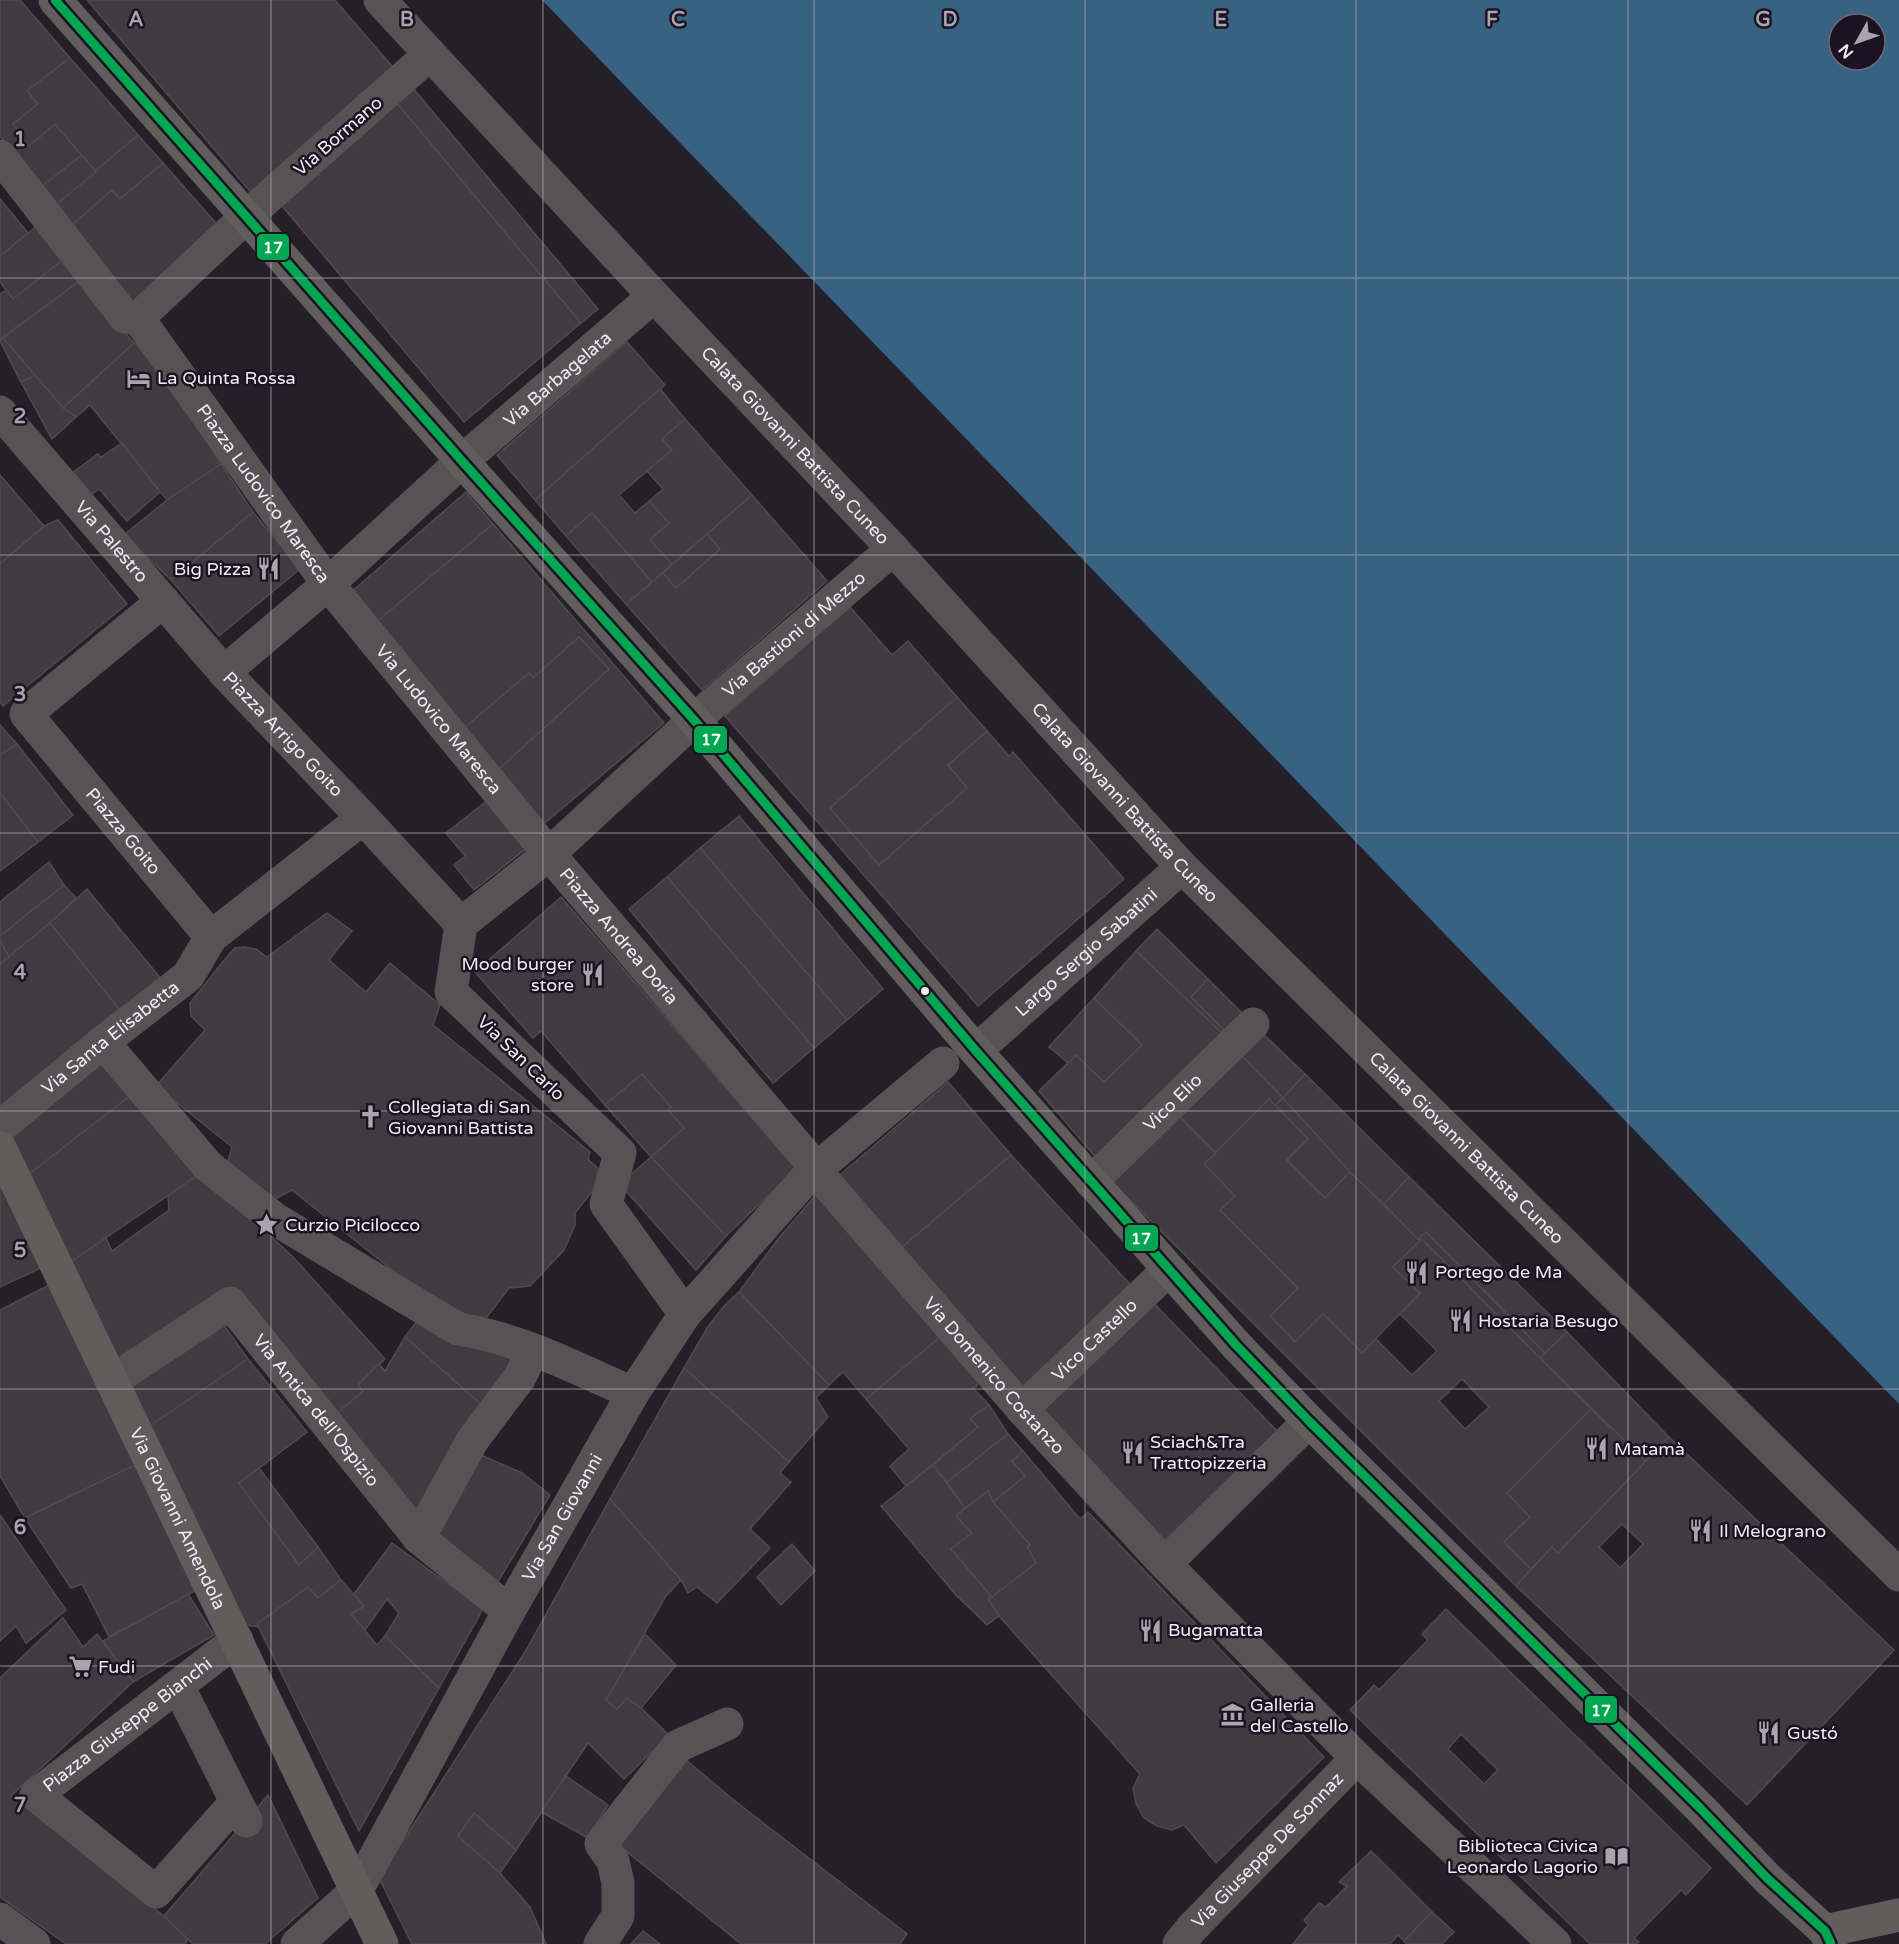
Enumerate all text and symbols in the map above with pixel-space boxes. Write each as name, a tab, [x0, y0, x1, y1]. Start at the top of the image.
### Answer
text: A	[129, 8, 144, 32]
text: B	[400, 8, 414, 32]
text: C	[671, 8, 685, 32]
text: D	[942, 8, 958, 32]
text: E	[1215, 8, 1228, 32]
text: F	[1486, 8, 1498, 32]
text: G	[1755, 8, 1771, 32]
north arrow	[1827, 12, 1887, 72]
text: N	[1834, 40, 1858, 62]
street label: Via Bormano	[289, 91, 387, 181]
text: 1	[14, 128, 26, 152]
line badge: 17	[256, 233, 290, 261]
text: 17	[263, 238, 283, 258]
street label: Via Barbagelata	[499, 326, 616, 431]
street label: Calata Giovanni Battista Cuneo	[696, 342, 894, 549]
hotel icon: La Quinta Rossa	[126, 365, 152, 391]
place label: La Quinta Rossa	[157, 367, 296, 389]
street label: Piazza Ludovico Maresca	[192, 400, 335, 587]
text: 2	[14, 405, 26, 429]
street label: Via Palestro	[70, 496, 153, 587]
restaurant icon: Big Pizza	[256, 556, 282, 582]
place label: Big Pizza	[174, 558, 251, 580]
street label: Via Bastioni di Mezzo	[718, 567, 870, 702]
street label: Via Ludovico Maresca	[371, 640, 506, 799]
street label: Piazza Arrigo Goito	[218, 667, 348, 801]
text: 3	[14, 683, 26, 707]
street label: Calata Giovanni Battista Cuneo	[1027, 698, 1223, 907]
line badge: 17	[693, 725, 728, 754]
text: 17	[701, 730, 721, 750]
street label: Piazza Goito	[81, 783, 166, 879]
street label: Piazza Andrea Doria	[555, 863, 683, 1009]
street label: Largo Sergio Sabatini	[1011, 883, 1162, 1021]
place label: Mood burger store	[462, 953, 574, 996]
text: 4	[14, 961, 27, 985]
restaurant icon: Mood burger store	[579, 961, 605, 987]
street label: Via Santa Elisabetta	[37, 976, 184, 1099]
unlabelled marker	[919, 985, 931, 997]
street label: Via San Carlo	[473, 1011, 569, 1105]
street label: Calata Giovanni Battista Cuneo	[1365, 1047, 1568, 1249]
street label: Vico Elio	[1139, 1069, 1207, 1136]
place label: Collegiata di San Giovanni Battista	[388, 1096, 534, 1139]
church icon: Collegiata di San Giovanni Battista	[357, 1104, 383, 1130]
place icon: Curzio Picilocco	[254, 1212, 280, 1238]
place label: Curzio Picilocco	[285, 1214, 420, 1236]
line badge: 17	[1124, 1224, 1159, 1252]
text: 17	[1131, 1229, 1151, 1249]
text: 5	[14, 1239, 26, 1263]
restaurant icon: Portego de Ma	[1404, 1259, 1430, 1285]
place label: Portego de Ma	[1435, 1261, 1562, 1283]
street label: Via Domenico Costanzo	[919, 1292, 1069, 1459]
street label: Vico Castello	[1047, 1294, 1142, 1386]
restaurant icon: Hostaria Besugo	[1447, 1308, 1473, 1334]
place label: Hostaria Besugo	[1478, 1310, 1619, 1332]
street label: Via Antica dell'Ospizio	[248, 1329, 384, 1491]
street label: Via Giovanni Amendola	[125, 1424, 231, 1613]
place label: Sciach&Tra Trattopizzeria	[1150, 1431, 1267, 1474]
restaurant icon: Matamà	[1583, 1436, 1609, 1462]
place label: Matamà	[1614, 1438, 1685, 1460]
restaurant icon: Sciach&Tra Trattopizzeria	[1119, 1439, 1145, 1465]
street label: Via San Giovanni	[517, 1450, 607, 1585]
text: 6	[14, 1516, 26, 1540]
restaurant icon: Il Melograno	[1688, 1518, 1714, 1544]
place label: Il Melograno	[1719, 1520, 1826, 1542]
restaurant icon: Bugamatta	[1137, 1617, 1163, 1643]
place label: Bugamatta	[1168, 1619, 1263, 1641]
street label: Piazza Giuseppe Bianchi	[38, 1652, 216, 1797]
supermarket icon: Fudi	[67, 1654, 93, 1680]
place label: Fudi	[98, 1656, 135, 1678]
place label: Galleria del Castello	[1250, 1694, 1349, 1737]
line badge: 17	[1584, 1695, 1618, 1724]
text: 17	[1591, 1701, 1611, 1721]
museum icon: Galleria del Castello	[1219, 1702, 1245, 1728]
restaurant icon: Gustó	[1756, 1720, 1782, 1746]
place label: Gustó	[1787, 1722, 1838, 1744]
street label: Via Giuseppe De Sonnaz	[1187, 1768, 1348, 1933]
text: 7	[14, 1794, 26, 1818]
place label: Biblioteca Civica Leonardo Lagorio	[1447, 1835, 1598, 1878]
library icon: Biblioteca Civica Leonardo Lagorio	[1603, 1843, 1629, 1869]

